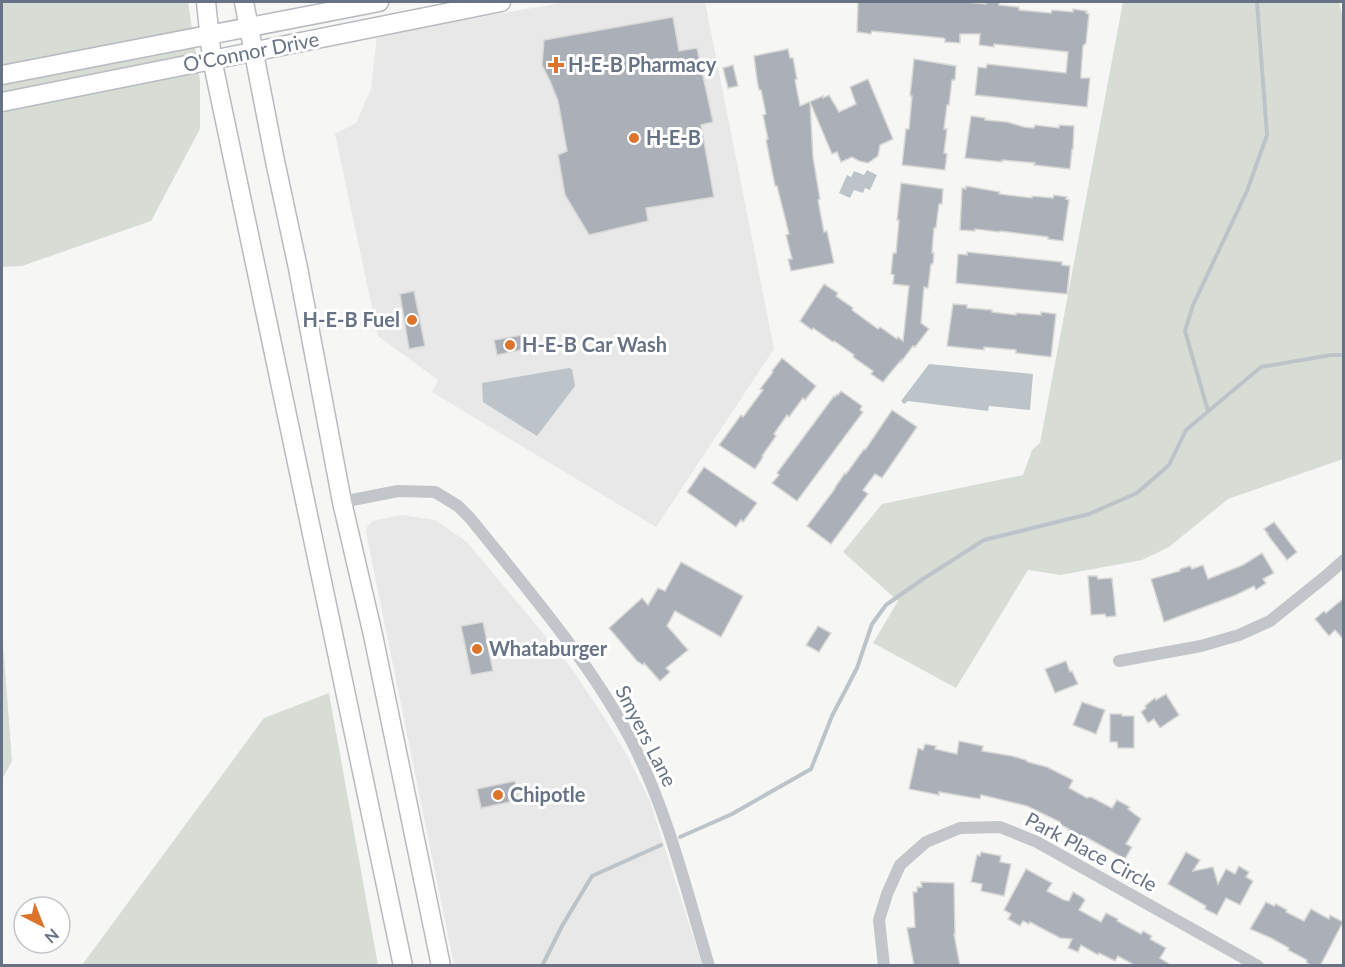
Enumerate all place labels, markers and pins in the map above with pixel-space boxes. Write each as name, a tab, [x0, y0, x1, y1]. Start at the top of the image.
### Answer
place label: H-E-B Pharmacy	[568, 52, 717, 76]
marker: H-E-B Pharmacy	[549, 58, 563, 72]
place label: H-E-B	[646, 125, 701, 149]
marker: H-E-B	[627, 131, 641, 145]
place label: H-E-B Fuel	[303, 307, 400, 331]
marker: H-E-B Fuel	[405, 313, 419, 327]
place label: H-E-B Car Wash	[522, 332, 667, 356]
marker: H-E-B Car Wash	[503, 338, 517, 352]
place label: Whataburger	[489, 636, 608, 660]
marker: Whataburger	[470, 642, 484, 656]
place label: Chipotle	[510, 782, 586, 806]
marker: Chipotle	[491, 788, 505, 802]

